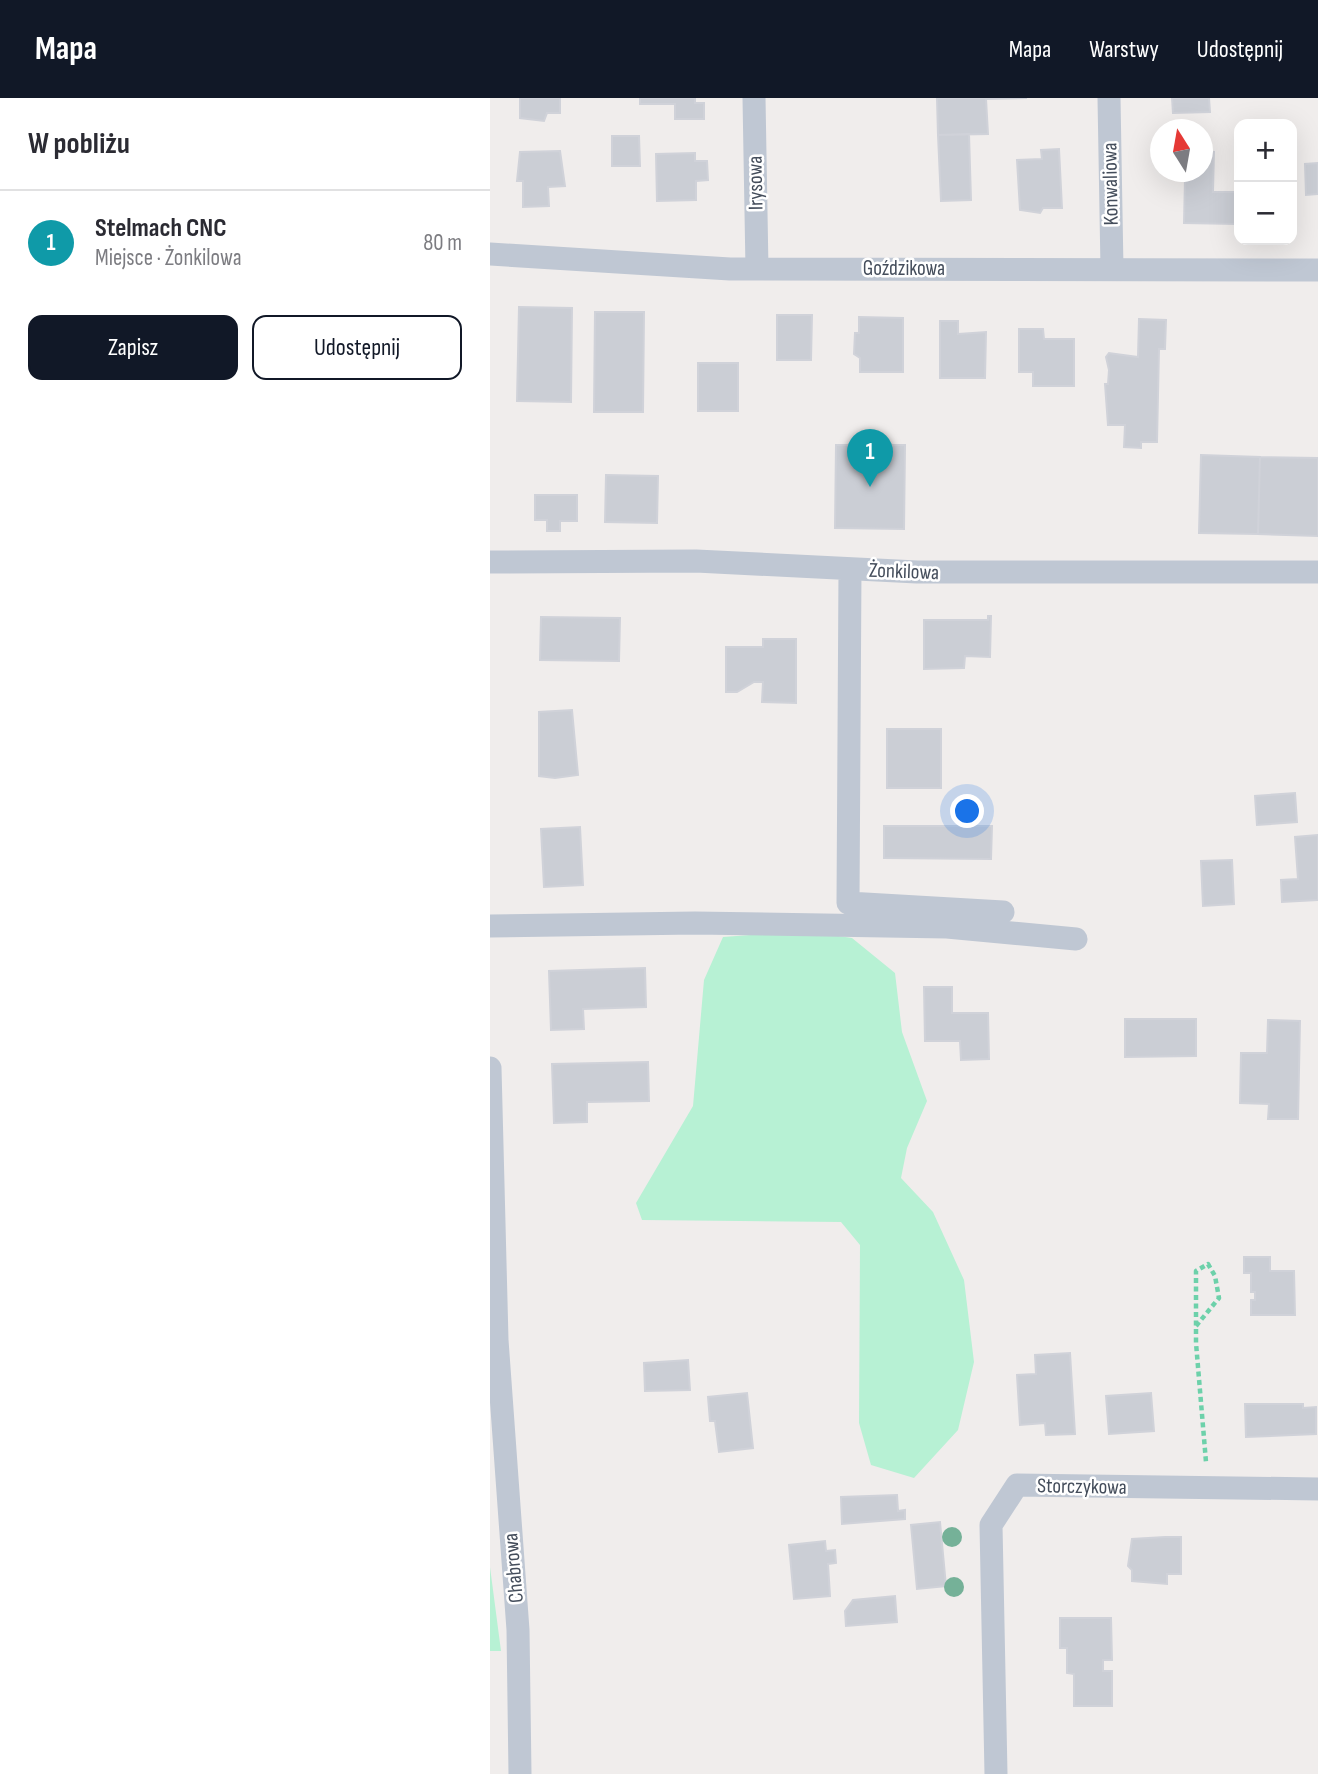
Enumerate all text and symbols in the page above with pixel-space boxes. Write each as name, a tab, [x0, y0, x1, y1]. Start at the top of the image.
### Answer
text: Mapa	[35, 29, 97, 69]
text: Mapa	[1009, 35, 1051, 64]
text: Warstwy	[1089, 35, 1159, 64]
text: Udostępnij	[1197, 35, 1283, 64]
north arrow	[1150, 119, 1213, 182]
map controls	[1234, 119, 1297, 245]
button: +	[1234, 119, 1297, 182]
text: W pobliżu	[28, 126, 130, 162]
street label: Konwaliowa	[1097, 142, 1124, 226]
street label: Irysowa	[743, 156, 768, 210]
button: −	[1234, 182, 1297, 245]
text: Stelmach CNC	[95, 213, 227, 244]
text: 1	[46, 229, 56, 257]
text: 80 m	[423, 229, 462, 257]
text: Miejsce · Żonkilowa	[95, 244, 242, 272]
street label: Goździkowa	[863, 256, 945, 281]
button: Zapisz	[28, 315, 238, 380]
button: Udostępnij	[252, 315, 462, 380]
pin: 1	[847, 429, 893, 487]
street label: Żonkilowa	[869, 558, 939, 585]
your location	[950, 794, 984, 828]
street label: Storczykowa	[1037, 1473, 1127, 1500]
street label: Chabrowa	[498, 1532, 529, 1604]

